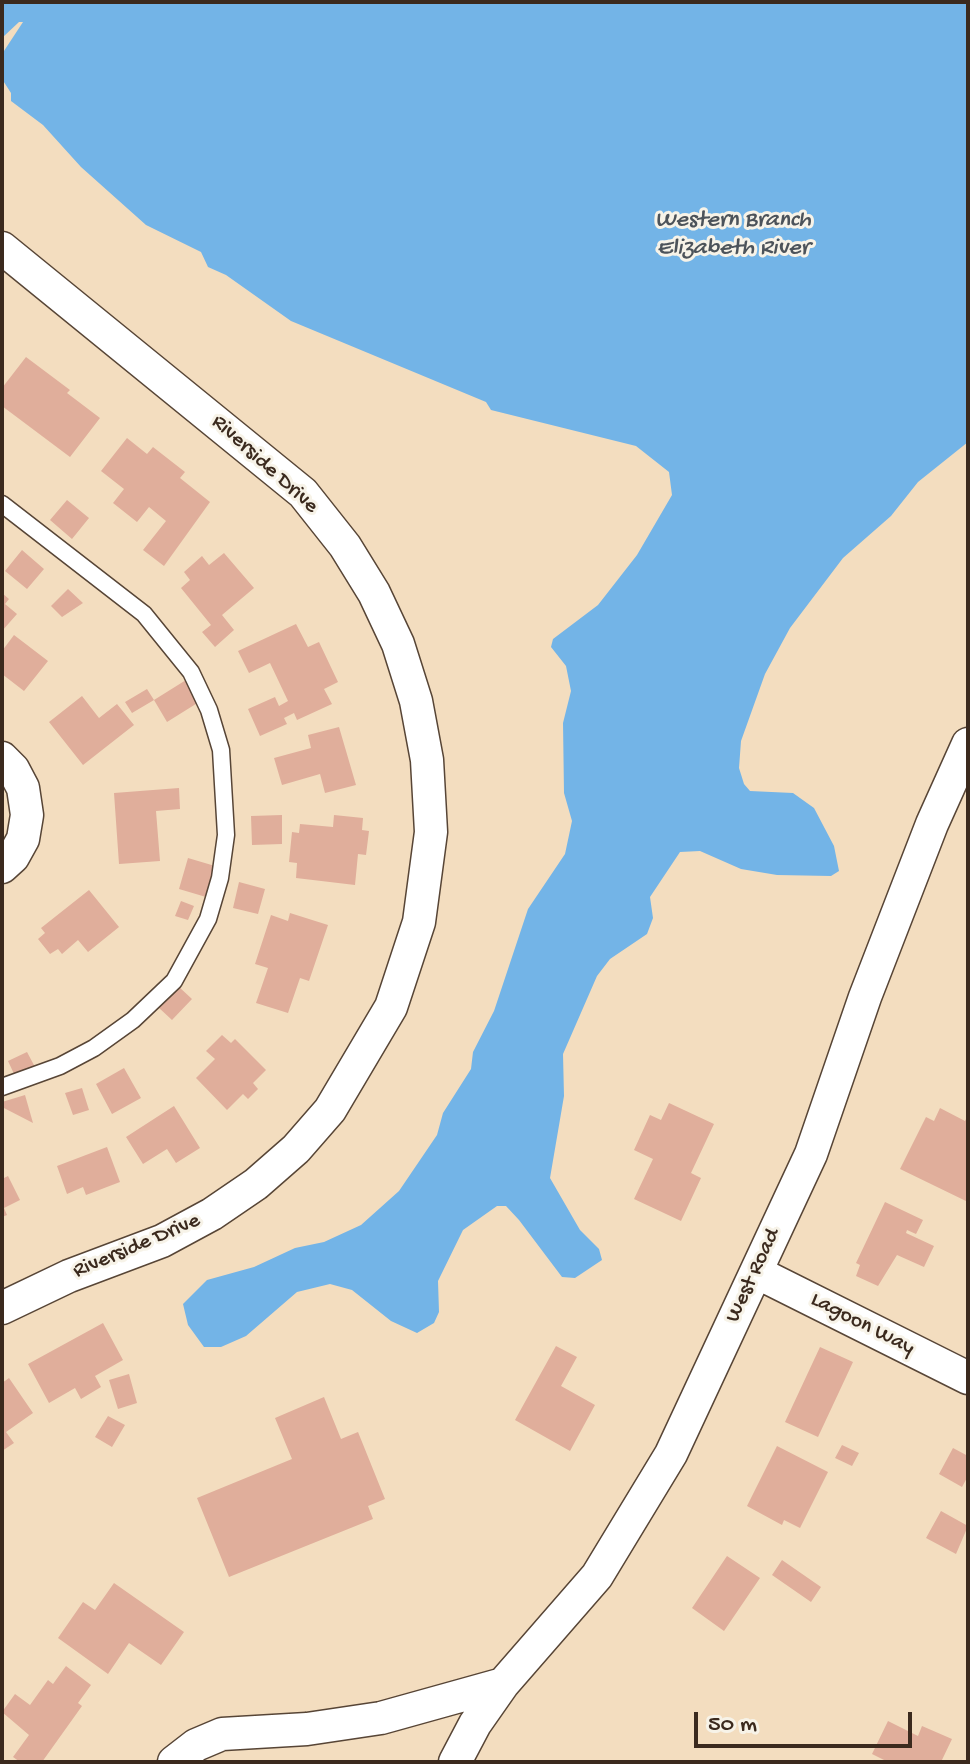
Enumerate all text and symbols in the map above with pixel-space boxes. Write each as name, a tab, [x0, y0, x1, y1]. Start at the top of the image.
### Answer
water label: Western Branch Elizabeth River	[655, 207, 811, 263]
street label: Riverside Drive	[205, 410, 323, 520]
street label: Riverside Drive	[70, 1208, 204, 1286]
street label: West Road	[721, 1225, 787, 1327]
street label: Lagoon Way	[806, 1288, 918, 1362]
scale bar	[698, 1696, 916, 1746]
text: 50 m	[708, 1711, 757, 1740]

